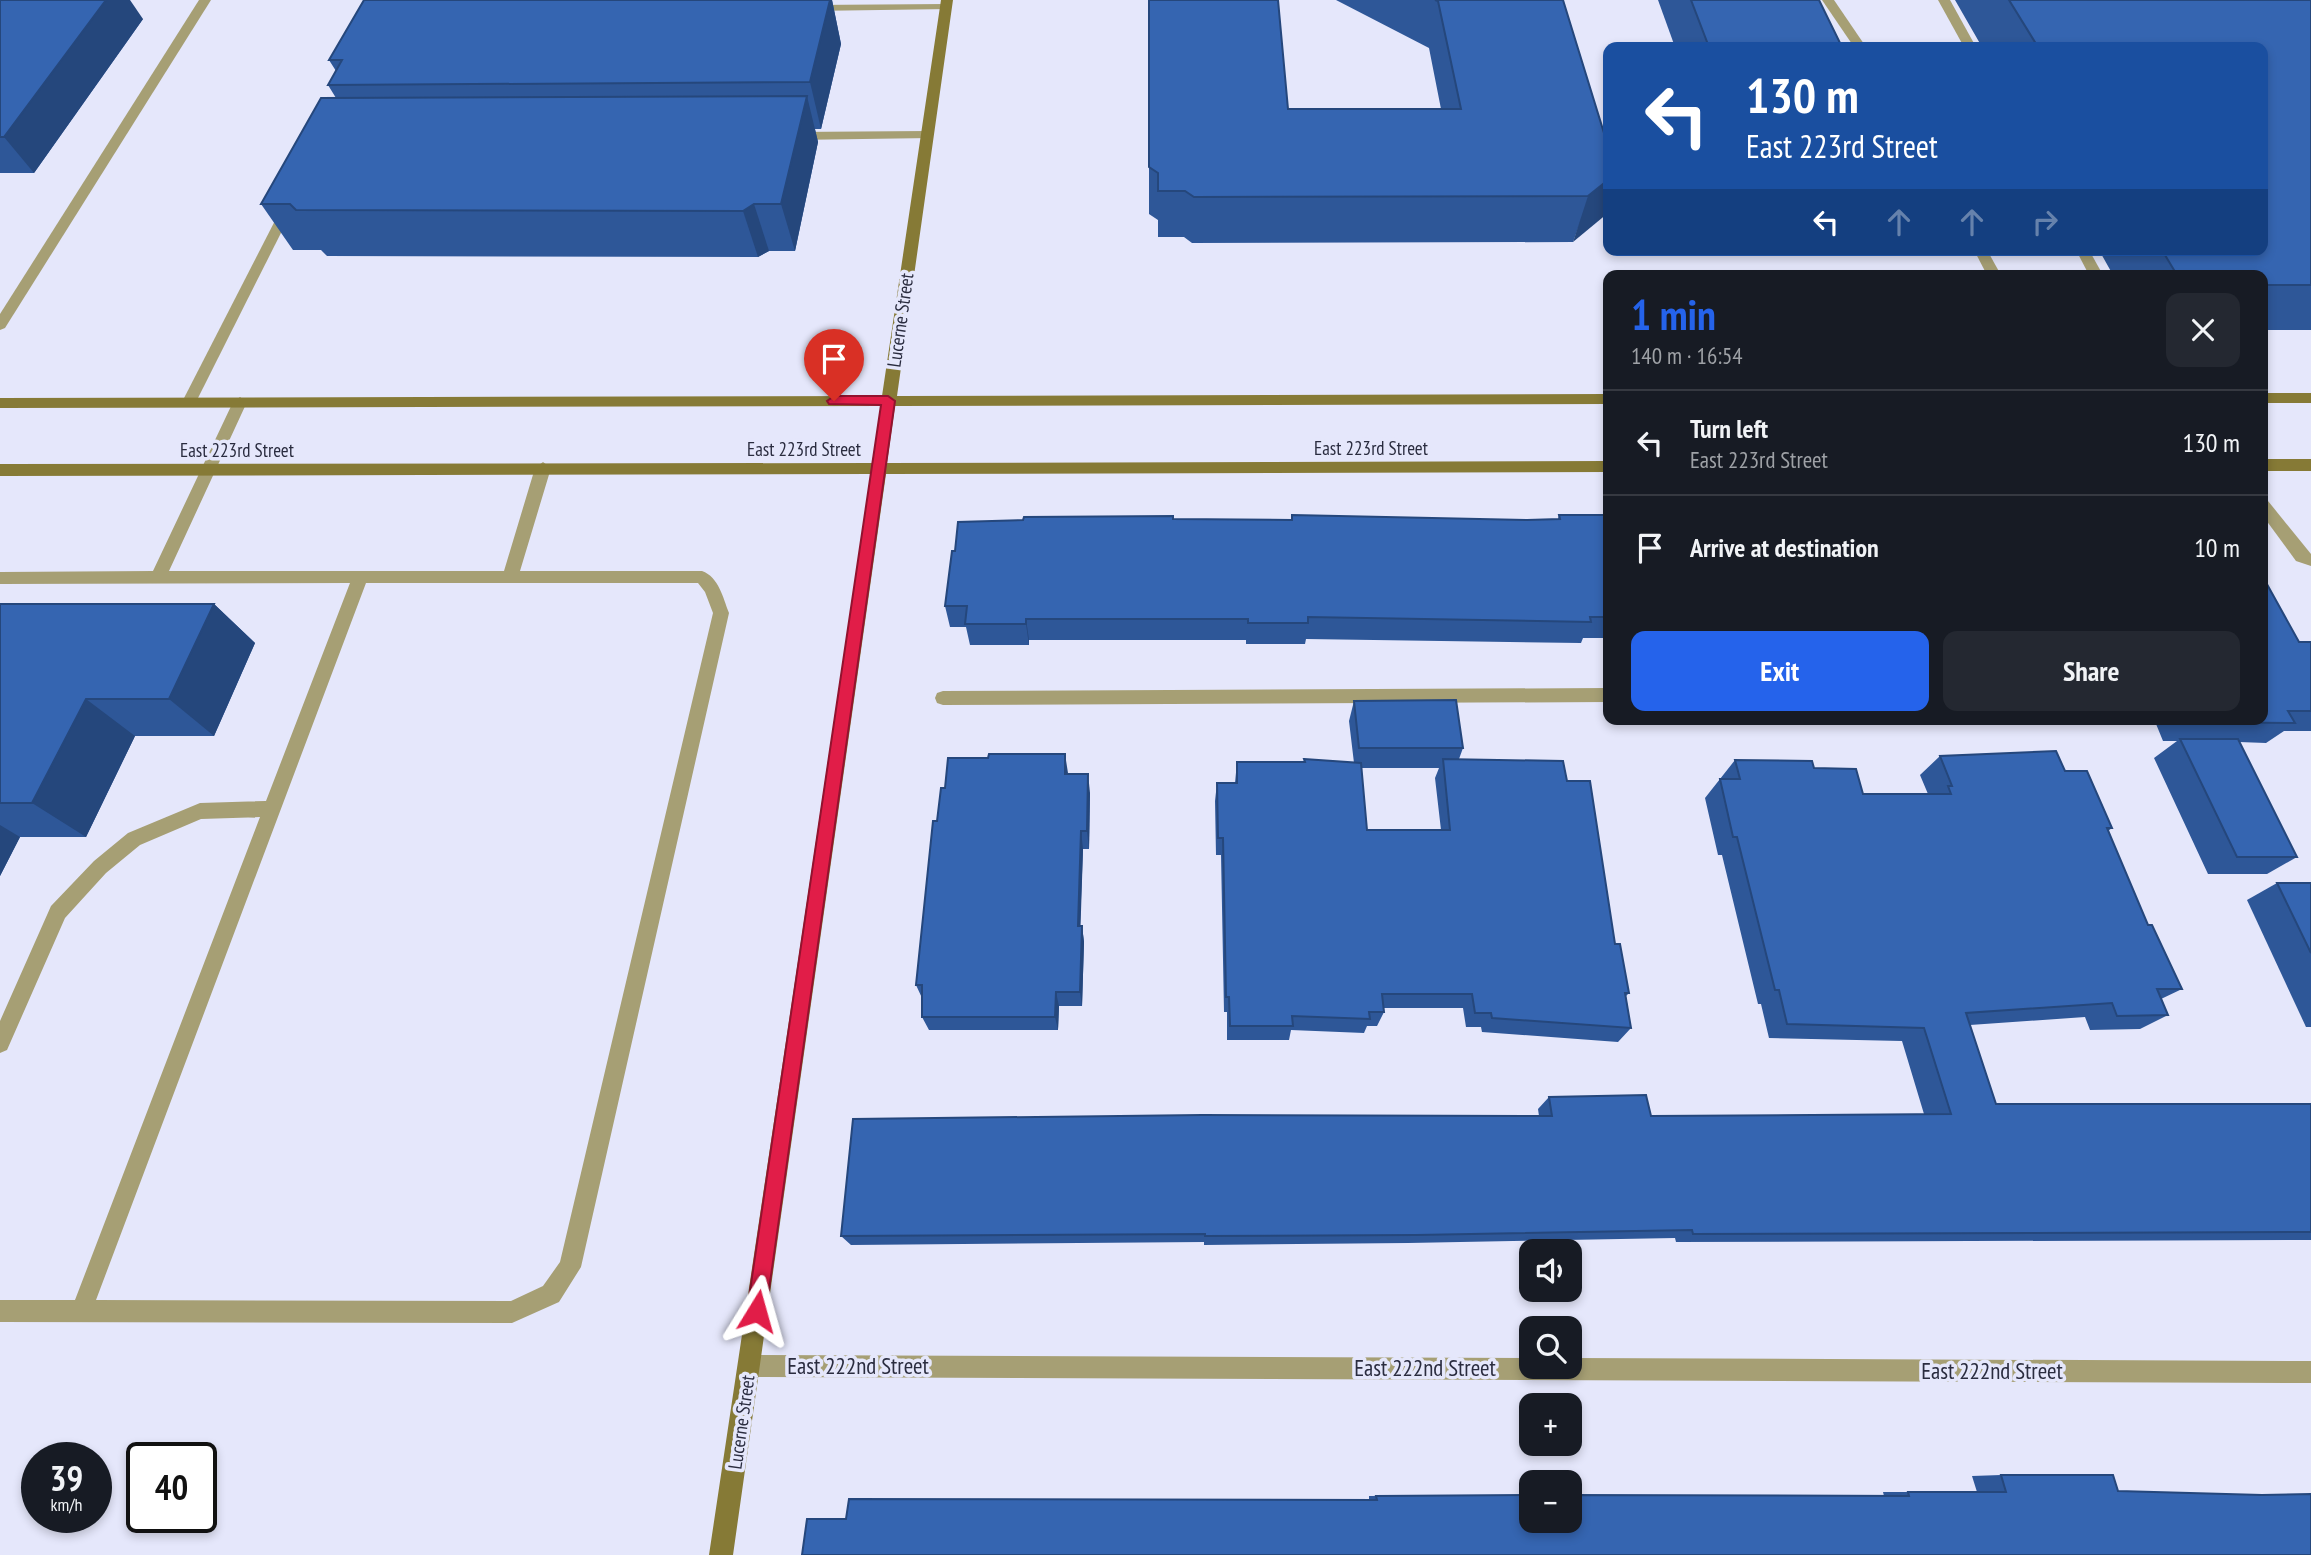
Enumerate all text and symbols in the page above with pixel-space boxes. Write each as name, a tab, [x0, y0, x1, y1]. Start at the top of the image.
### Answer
text: 130 m	[1746, 63, 1859, 127]
icon: left	[1631, 70, 1722, 161]
text: East 223rd Street	[1746, 125, 1938, 167]
icon: left	[1807, 203, 1845, 241]
icon: ahead	[1880, 203, 1918, 241]
icon: ahead	[1953, 203, 1991, 241]
icon: right	[2026, 203, 2064, 241]
street label: Lucerne Street	[882, 271, 919, 369]
text: 1 min	[1631, 287, 1716, 342]
button: close	[2166, 293, 2240, 367]
pin	[804, 329, 864, 401]
icon: arrive	[815, 340, 853, 378]
text: 140 m · 16:54	[1631, 341, 1743, 370]
text: Turn left	[1690, 412, 1768, 445]
icon: left	[1631, 424, 1669, 462]
text: 130 m	[2182, 426, 2240, 459]
street label: East 223rd Street	[1314, 436, 1429, 460]
street label: East 223rd Street	[747, 437, 862, 461]
street label: East 223rd Street	[180, 438, 295, 462]
text: East 223rd Street	[1690, 445, 1828, 474]
icon: arrive	[1631, 529, 1669, 567]
text: Arrive at destination	[1690, 531, 1879, 564]
text: 10 m	[2194, 531, 2240, 564]
button: Exit	[1631, 631, 1929, 711]
button: Share	[1943, 631, 2240, 711]
map controls	[1519, 1239, 1582, 1533]
button: sound	[1519, 1239, 1582, 1302]
position arrow	[720, 1274, 794, 1348]
button: search	[1519, 1316, 1582, 1379]
street label: East 222nd Street	[787, 1351, 929, 1380]
street label: East 222nd Street	[1354, 1353, 1496, 1382]
street label: East 222nd Street	[1921, 1356, 2063, 1385]
street label: Lucerne Street	[723, 1373, 760, 1471]
button: +	[1519, 1393, 1582, 1456]
speed limit sign: 40	[126, 1442, 217, 1533]
text: 39	[50, 1455, 83, 1501]
button: −	[1519, 1470, 1582, 1533]
text: km/h	[51, 1493, 82, 1516]

